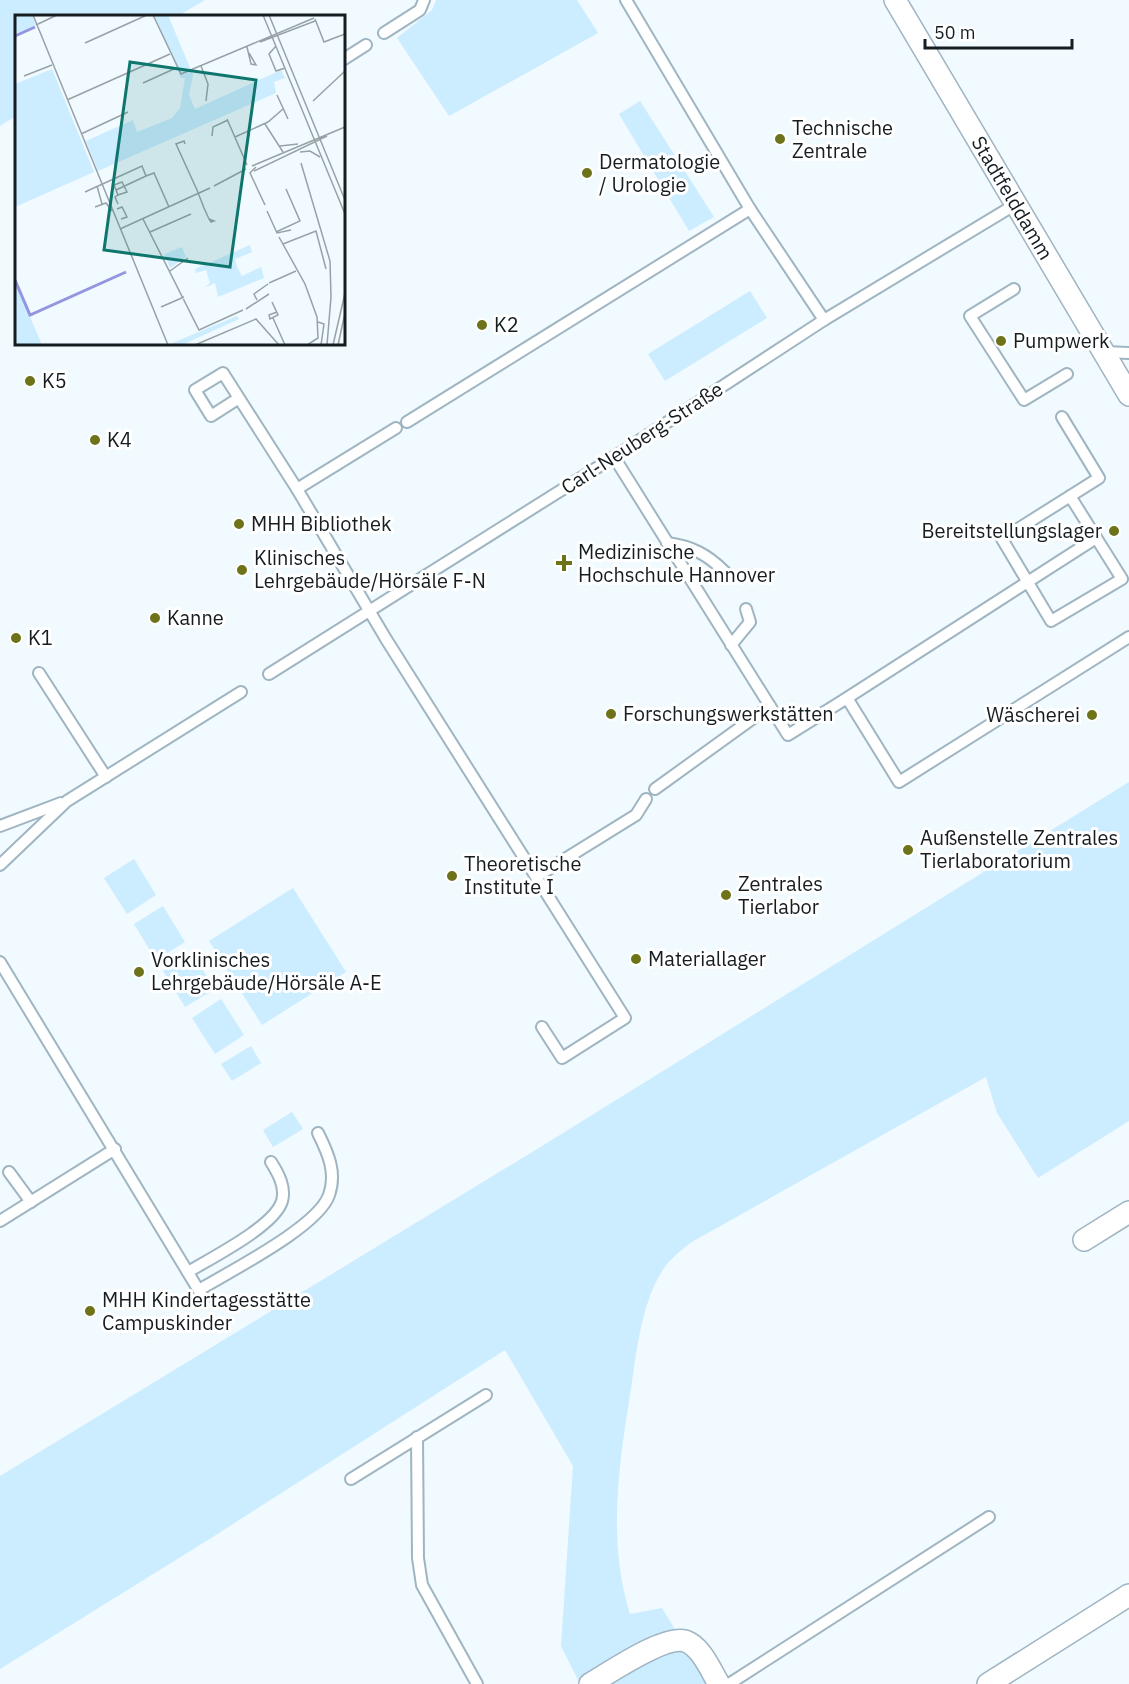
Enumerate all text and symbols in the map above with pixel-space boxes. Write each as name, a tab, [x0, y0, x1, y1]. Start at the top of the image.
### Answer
scale bar	[925, 12, 1072, 50]
inset map	[15, 15, 345, 345]
text: 50 m	[934, 21, 976, 44]
place label: Technische Zentrale	[792, 114, 893, 164]
street label: Stadtfelddamm	[966, 131, 1060, 265]
marker: Technische Zentrale	[773, 132, 787, 146]
place label: Dermatologie / Urologie	[599, 148, 720, 198]
marker: Dermatologie / Urologie	[580, 166, 594, 180]
place label: K2	[494, 311, 519, 338]
marker: K2	[475, 318, 489, 332]
place label: Pumpwerk	[1013, 327, 1110, 354]
marker: Pumpwerk	[994, 334, 1008, 348]
place label: K5	[42, 367, 67, 394]
marker: K5	[23, 374, 37, 388]
street label: Carl-Neuberg-Straße	[555, 375, 728, 500]
place label: K4	[107, 426, 132, 453]
marker: K4	[88, 433, 102, 447]
place label: MHH Bibliothek	[251, 510, 392, 537]
marker: MHH Bibliothek	[232, 517, 246, 531]
place label: Bereitstellungslager	[922, 517, 1102, 544]
marker: Bereitstellungslager	[1107, 524, 1121, 538]
place label: Medizinische Hochschule Hannover	[578, 538, 775, 588]
place label: Klinisches Lehrgebäude/Hörsäle F-N	[254, 544, 486, 594]
marker: Medizinische Hochschule Hannover	[555, 554, 573, 572]
marker: Klinisches Lehrgebäude/Hörsäle F-N	[235, 563, 249, 577]
place label: Kanne	[167, 604, 224, 631]
marker: Kanne	[148, 611, 162, 625]
place label: K1	[28, 624, 53, 651]
marker: K1	[9, 631, 23, 645]
place label: Forschungswerkstätten	[623, 700, 834, 727]
place label: Wäscherei	[986, 701, 1080, 728]
marker: Forschungswerkstätten	[604, 707, 618, 721]
marker: Wäscherei	[1085, 708, 1099, 722]
place label: Außenstelle Zentrales Tierlaboratorium	[920, 824, 1118, 874]
marker: Außenstelle Zentrales Tierlaboratorium	[901, 843, 915, 857]
place label: Theoretische Institute I	[464, 850, 581, 900]
marker: Theoretische Institute I	[445, 869, 459, 883]
place label: Zentrales Tierlabor	[738, 870, 823, 920]
marker: Zentrales Tierlabor	[719, 888, 733, 902]
place label: Materiallager	[648, 945, 766, 972]
place label: Vorklinisches Lehrgebäude/Hörsäle A-E	[151, 946, 382, 996]
marker: Materiallager	[629, 952, 643, 966]
marker: Vorklinisches Lehrgebäude/Hörsäle A-E	[132, 965, 146, 979]
place label: MHH Kindertagesstätte Campuskinder	[102, 1286, 311, 1336]
marker: MHH Kindertagesstätte Campuskinder	[83, 1304, 97, 1318]

